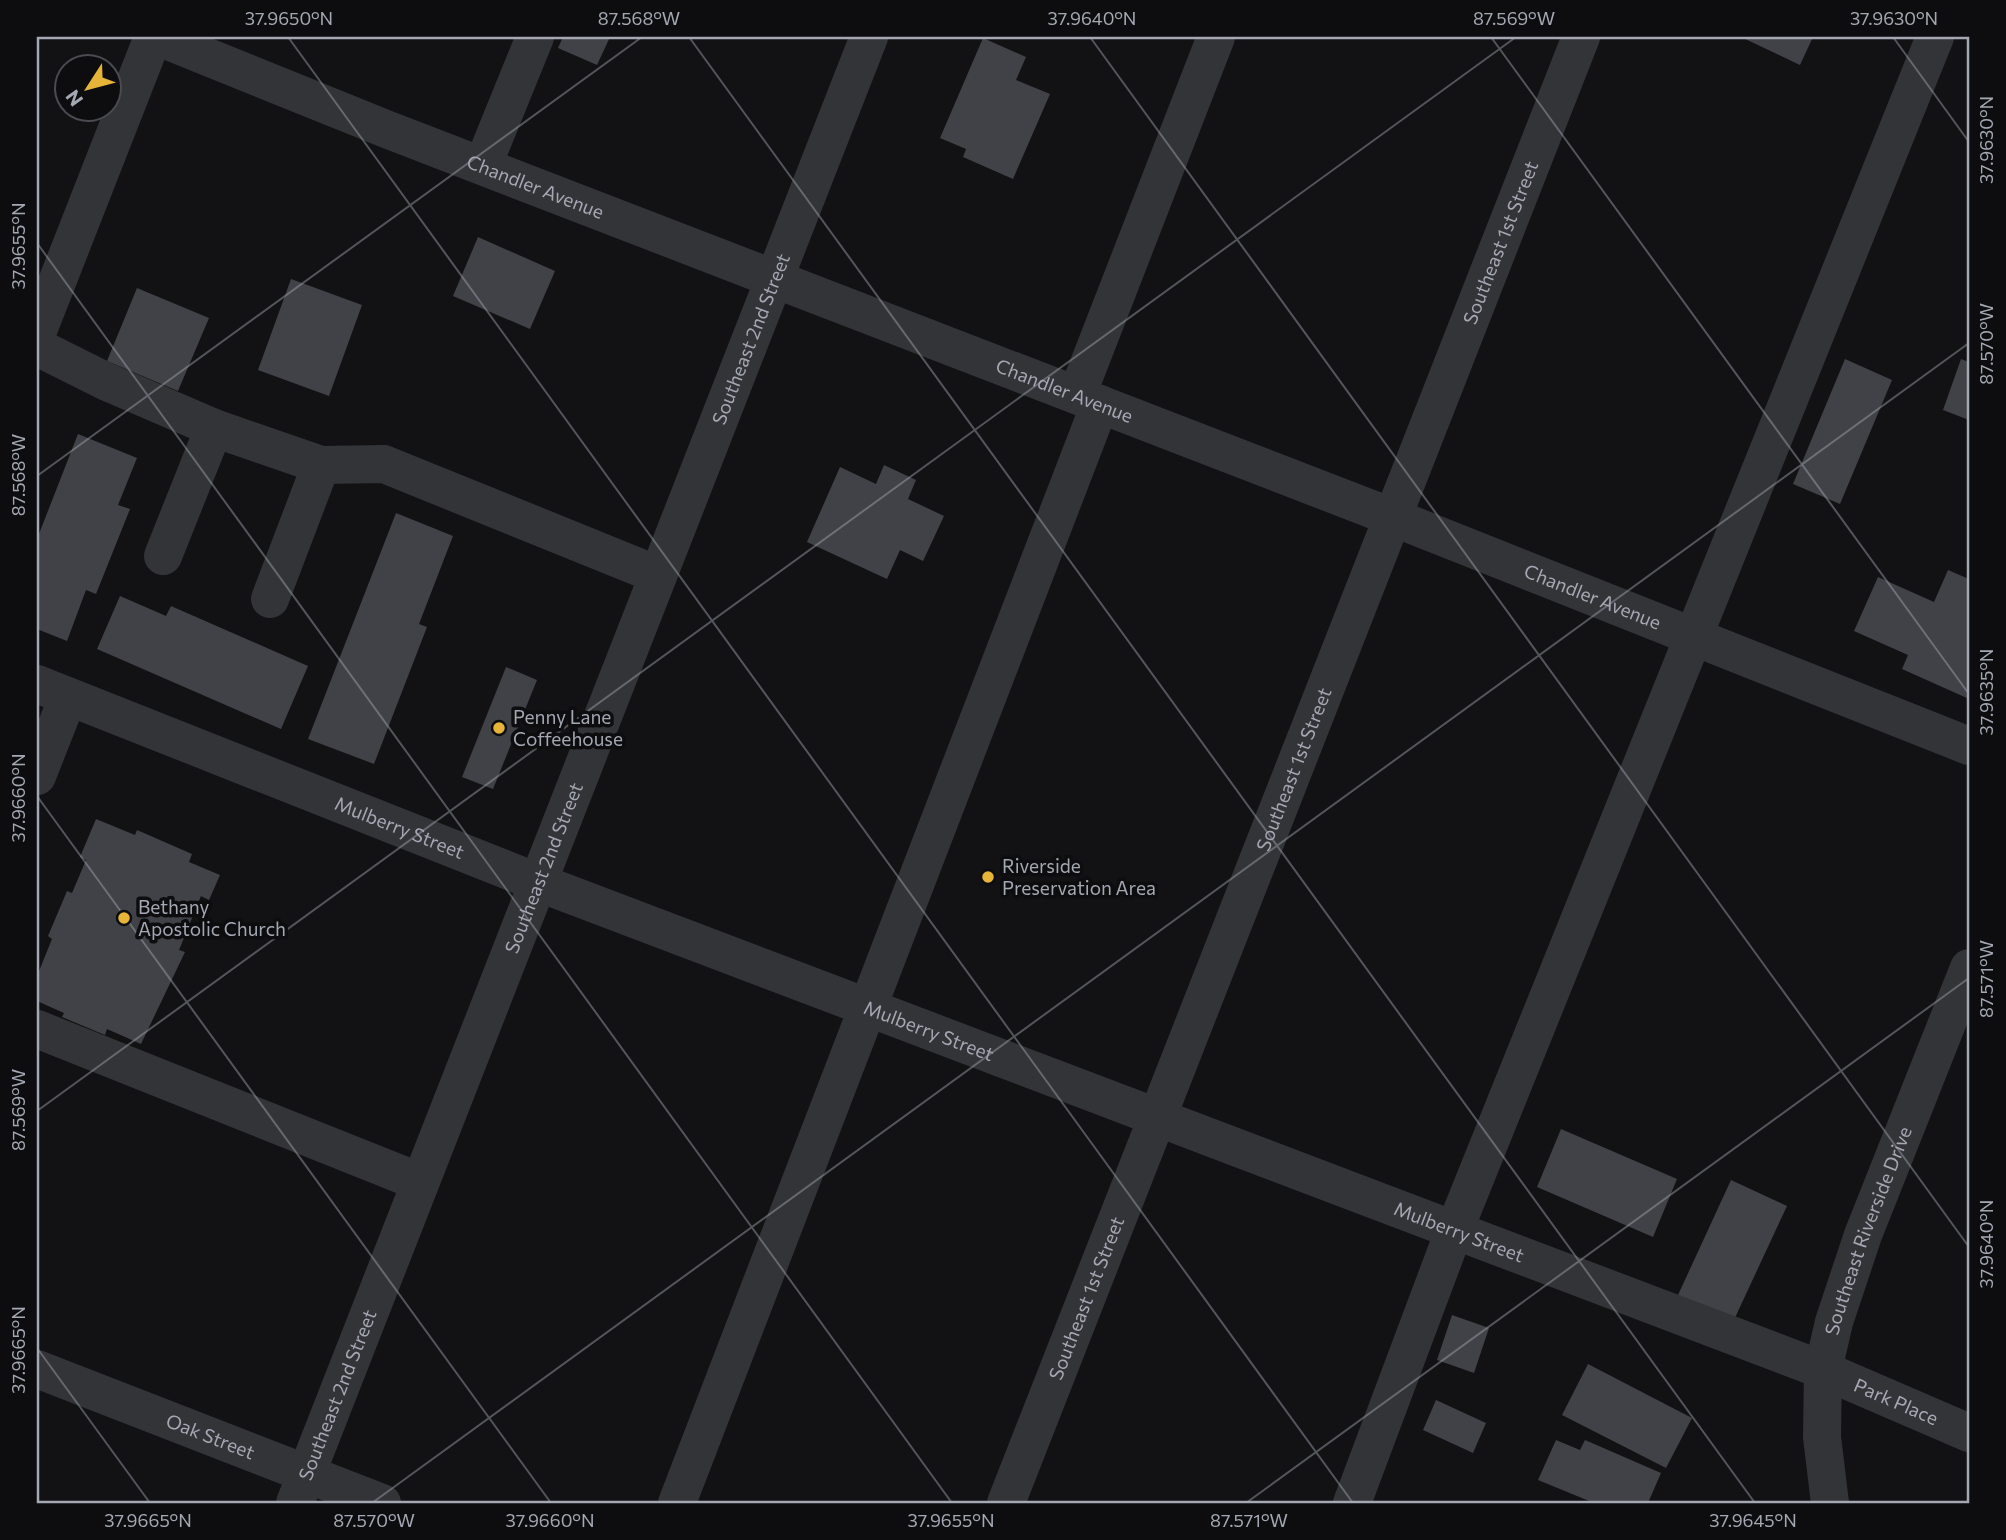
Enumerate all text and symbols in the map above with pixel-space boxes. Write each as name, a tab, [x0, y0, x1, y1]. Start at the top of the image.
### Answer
text: 37.9650°N	[245, 7, 333, 29]
text: 87.568°W	[598, 7, 680, 29]
text: 37.9640°N	[1048, 7, 1136, 29]
text: 87.569°W	[1473, 7, 1555, 29]
text: 37.9630°N	[1850, 7, 1938, 29]
north arrow	[52, 52, 122, 122]
text: N	[60, 86, 87, 111]
text: 37.9630°N	[1975, 96, 1997, 184]
street label: Chandler Avenue	[464, 149, 607, 223]
street label: Southeast 1st Street	[1458, 157, 1542, 327]
text: 37.9655°N	[7, 203, 29, 290]
street label: Southeast 2nd Street	[706, 250, 794, 428]
text: 87.570°W	[1975, 303, 1997, 385]
street label: Chandler Avenue	[993, 353, 1136, 427]
text: 87.568°W	[7, 434, 29, 516]
street label: Chandler Avenue	[1521, 559, 1665, 634]
text: 37.9635°N	[1975, 649, 1997, 735]
street label: Southeast 1st Street	[1251, 684, 1336, 854]
place label: Penny Lane Coffeehouse	[513, 705, 623, 750]
marker: Penny Lane Coffeehouse	[491, 720, 507, 736]
text: 37.9660°N	[7, 754, 29, 842]
street label: Southeast 2nd Street	[499, 779, 587, 957]
street label: Mulberry Street	[332, 791, 468, 863]
place label: Riverside Preservation Area	[1002, 854, 1156, 899]
marker: Riverside Preservation Area	[980, 869, 996, 885]
place label: Bethany Apostolic Church	[138, 895, 286, 940]
marker: Bethany Apostolic Church	[116, 910, 132, 926]
text: 87.571°W	[1975, 940, 1997, 1018]
street label: Mulberry Street	[861, 995, 998, 1065]
text: 87.569°W	[7, 1069, 29, 1151]
street label: Southeast Riverside Drive	[1819, 1123, 1916, 1337]
street label: Mulberry Street	[1391, 1196, 1528, 1267]
text: 37.9640°N	[1975, 1200, 1997, 1288]
street label: Southeast 1st Street	[1043, 1213, 1128, 1383]
text: 37.9665°N	[7, 1306, 29, 1394]
street label: Southeast 2nd Street	[293, 1306, 381, 1484]
street label: Park Place	[1851, 1373, 1942, 1429]
street label: Oak Street	[163, 1408, 258, 1464]
text: 37.9665°N	[104, 1509, 192, 1531]
text: 87.570°W	[333, 1509, 415, 1531]
text: 37.9660°N	[506, 1509, 594, 1531]
text: 37.9655°N	[908, 1509, 995, 1531]
text: 87.571°W	[1210, 1509, 1288, 1531]
text: 37.9645°N	[1709, 1509, 1797, 1531]

